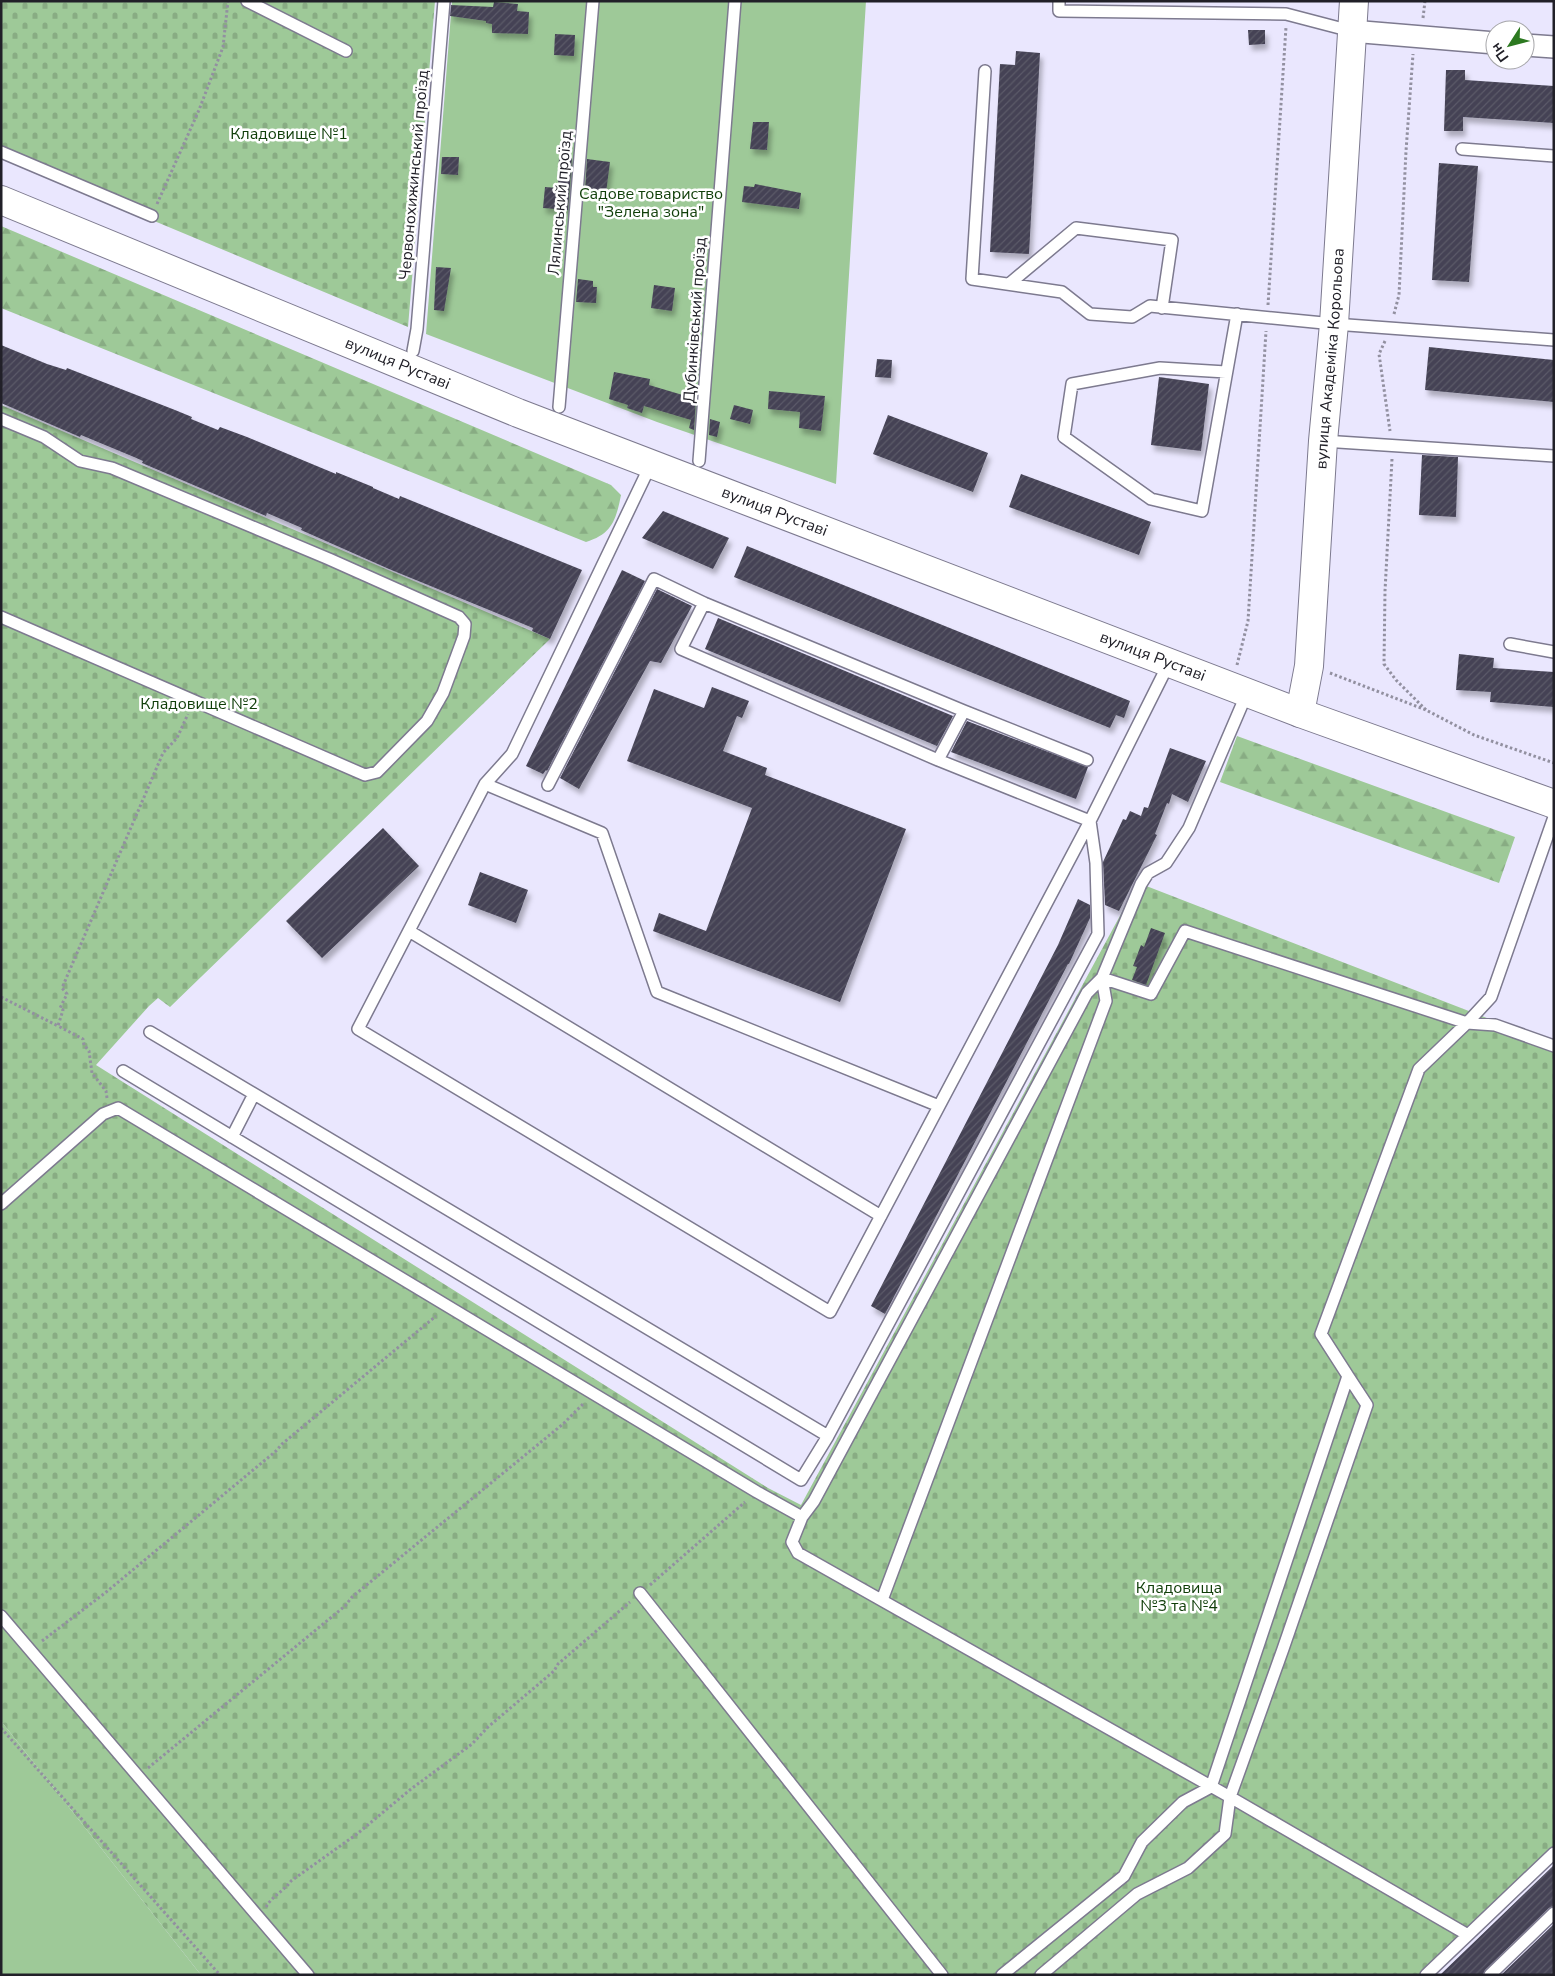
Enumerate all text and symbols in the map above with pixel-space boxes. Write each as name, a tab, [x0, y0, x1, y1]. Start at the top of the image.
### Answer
north arrow	[1485, 20, 1535, 70]
text: Пн	[1487, 39, 1513, 66]
street label: Червонохижинський проїзд	[394, 68, 434, 281]
park label: Кладовище №1	[230, 123, 348, 145]
street label: Лялинський проїзд	[543, 129, 577, 276]
park label: Садове товариство "Зелена зона"	[579, 183, 723, 223]
street label: Дубинківський проїзд	[678, 236, 712, 404]
street label: вулиця Академіка Корольова	[1310, 247, 1350, 470]
street label: вулиця Руставі	[342, 332, 454, 395]
street label: вулиця Руставі	[718, 481, 831, 542]
street label: вулиця Руставі	[1097, 626, 1209, 687]
park label: Кладовище №2	[140, 693, 258, 715]
park label: Кладовища №3 та №4	[1136, 1577, 1222, 1617]

